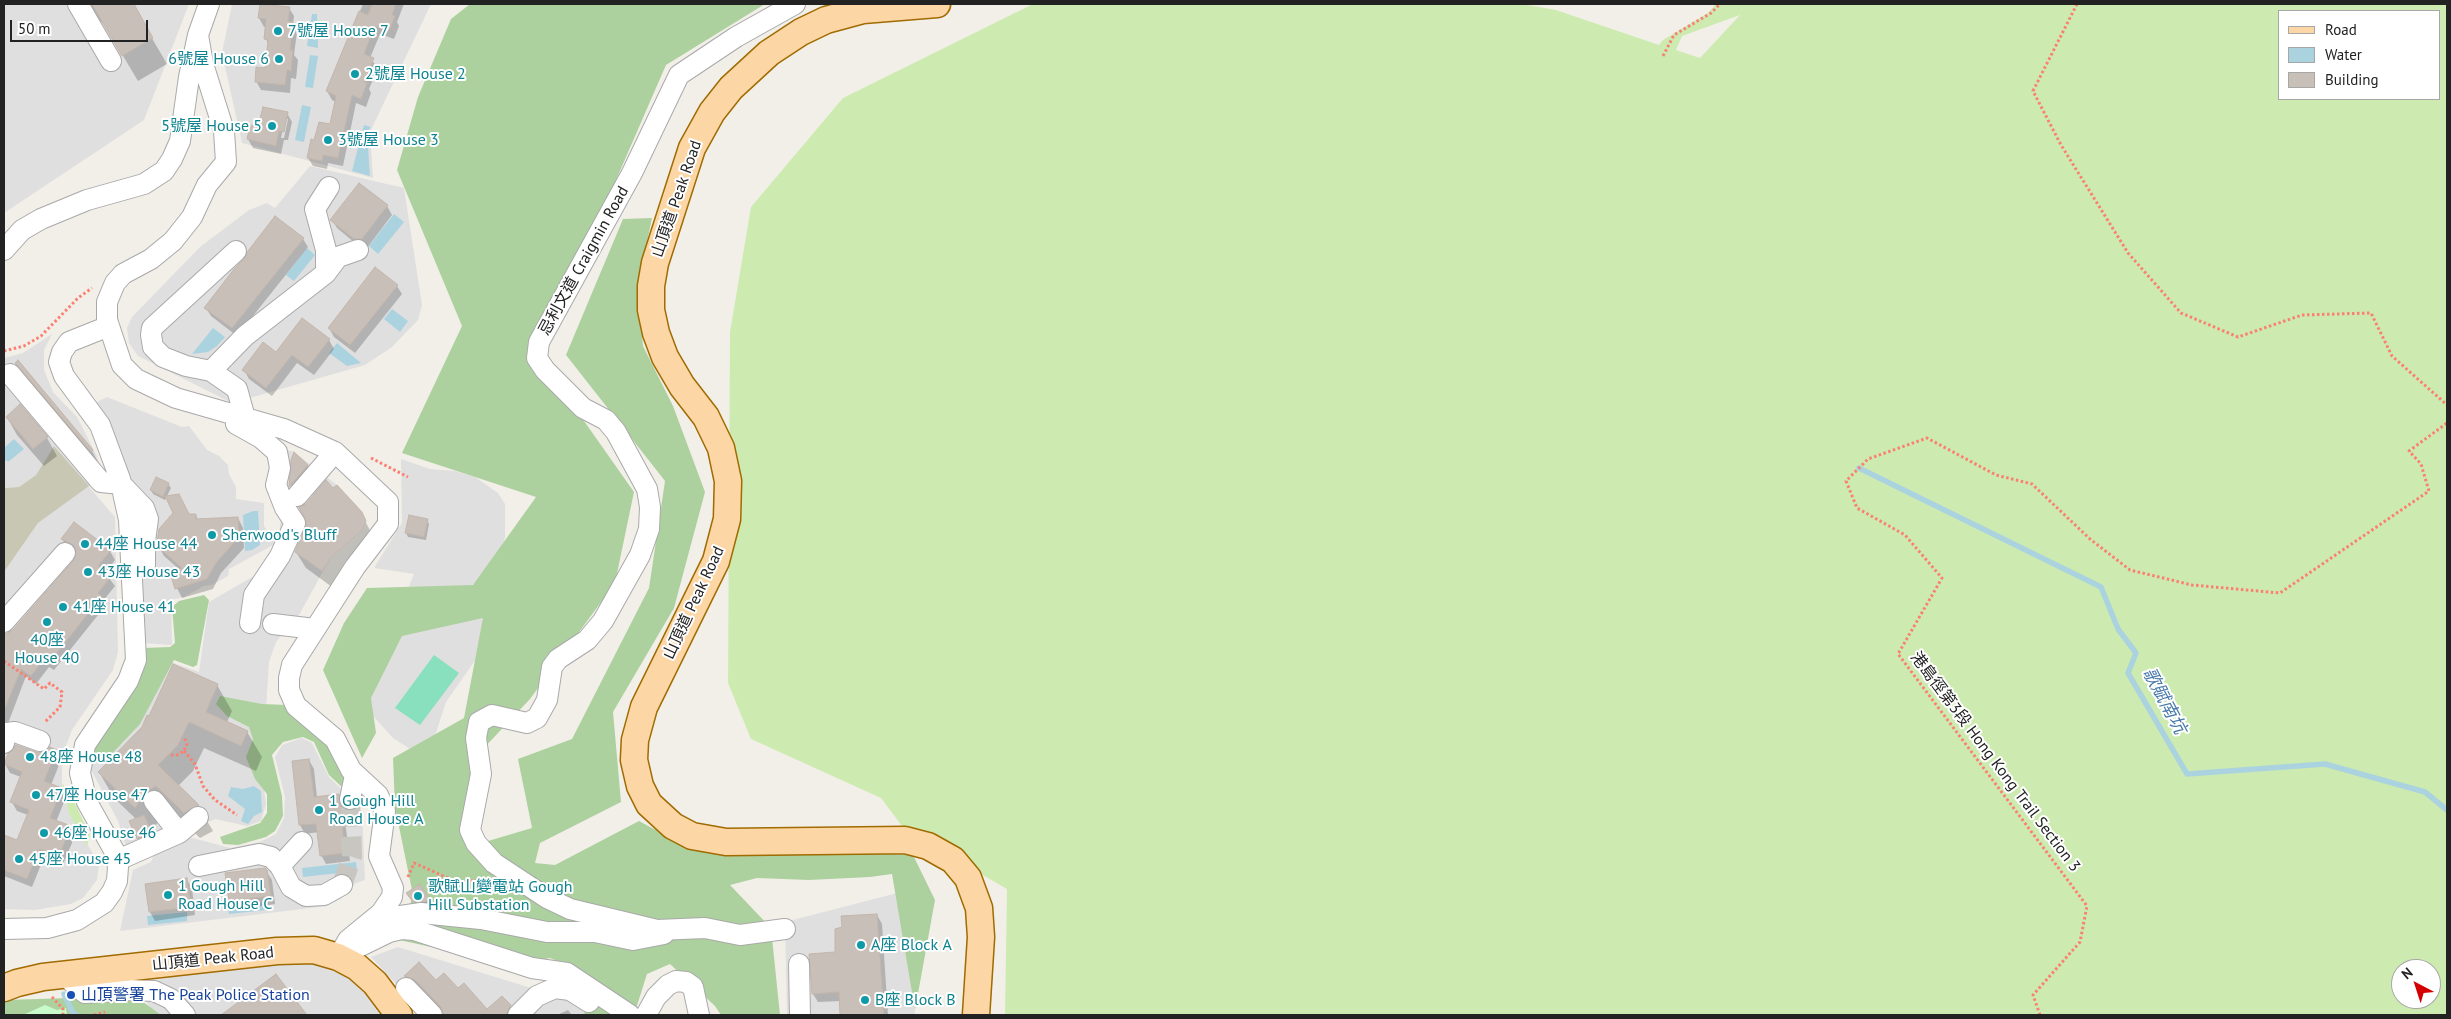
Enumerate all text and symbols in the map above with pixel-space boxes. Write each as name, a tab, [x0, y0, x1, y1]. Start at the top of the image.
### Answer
scale bar	[12, 10, 150, 42]
legend	[2278, 10, 2441, 100]
text: 50 m	[18, 19, 51, 38]
text: Road	[2325, 20, 2357, 39]
place label: 7號屋 House 7	[288, 21, 389, 41]
marker: 7號屋 House 7	[272, 25, 284, 37]
text: Water	[2325, 45, 2362, 64]
place label: 6號屋 House 6	[168, 49, 269, 69]
marker: 6號屋 House 6	[273, 53, 285, 65]
place label: 2號屋 House 2	[365, 64, 466, 84]
marker: 2號屋 House 2	[349, 68, 361, 80]
text: Building	[2325, 70, 2379, 89]
place label: 5號屋 House 5	[161, 116, 262, 136]
marker: 5號屋 House 5	[266, 120, 278, 132]
place label: 3號屋 House 3	[338, 130, 439, 150]
marker: 3號屋 House 3	[322, 134, 334, 146]
street label: 山頂道 Peak Road	[648, 138, 706, 260]
street label: 忌利文道 Craigmin Road	[535, 183, 633, 339]
place label: Sherwood's Bluff	[222, 525, 337, 545]
marker: Sherwood's Bluff	[206, 529, 218, 541]
place label: 44座 House 44	[95, 534, 197, 554]
marker: 44座 House 44	[79, 538, 91, 550]
street label: 山頂道 Peak Road	[659, 543, 729, 663]
place label: 43座 House 43	[98, 562, 200, 582]
marker: 43座 House 43	[82, 566, 94, 578]
place label: 41座 House 41	[73, 597, 175, 617]
marker: 41座 House 41	[57, 601, 69, 613]
marker: 40座 House 40	[41, 616, 53, 628]
place label: 40座 House 40	[15, 630, 79, 668]
street label: 港島徑第3段 Hong Kong Trail Section 3	[1906, 648, 2084, 876]
water label: 歌賦南坑	[2138, 664, 2190, 738]
place label: 48座 House 48	[40, 747, 142, 767]
marker: 48座 House 48	[24, 751, 36, 763]
place label: 47座 House 47	[46, 785, 148, 805]
marker: 47座 House 47	[30, 789, 42, 801]
place label: 1 Gough Hill Road House A	[329, 791, 424, 829]
marker: 1 Gough Hill Road House A	[313, 804, 325, 816]
place label: 46座 House 46	[54, 823, 156, 843]
marker: 46座 House 46	[38, 827, 50, 839]
place label: 45座 House 45	[29, 849, 131, 869]
marker: 45座 House 45	[13, 853, 25, 865]
place label: 1 Gough Hill Road House C	[178, 876, 272, 914]
place label: 歌賦山變電站 Gough Hill Substation	[428, 877, 573, 915]
marker: 1 Gough Hill Road House C	[162, 889, 174, 901]
marker: 歌賦山變電站 Gough Hill Substation	[412, 890, 424, 902]
place label: A座 Block A	[871, 935, 952, 955]
marker: A座 Block A	[855, 939, 867, 951]
street label: 山頂道 Peak Road	[151, 943, 275, 975]
north arrow	[2391, 959, 2441, 1009]
text: N	[2398, 963, 2416, 983]
place label: 山頂警署 The Peak Police Station	[81, 985, 310, 1005]
marker: 山頂警署 The Peak Police Station	[65, 989, 77, 1001]
place label: B座 Block B	[875, 990, 956, 1010]
marker: B座 Block B	[859, 994, 871, 1006]

